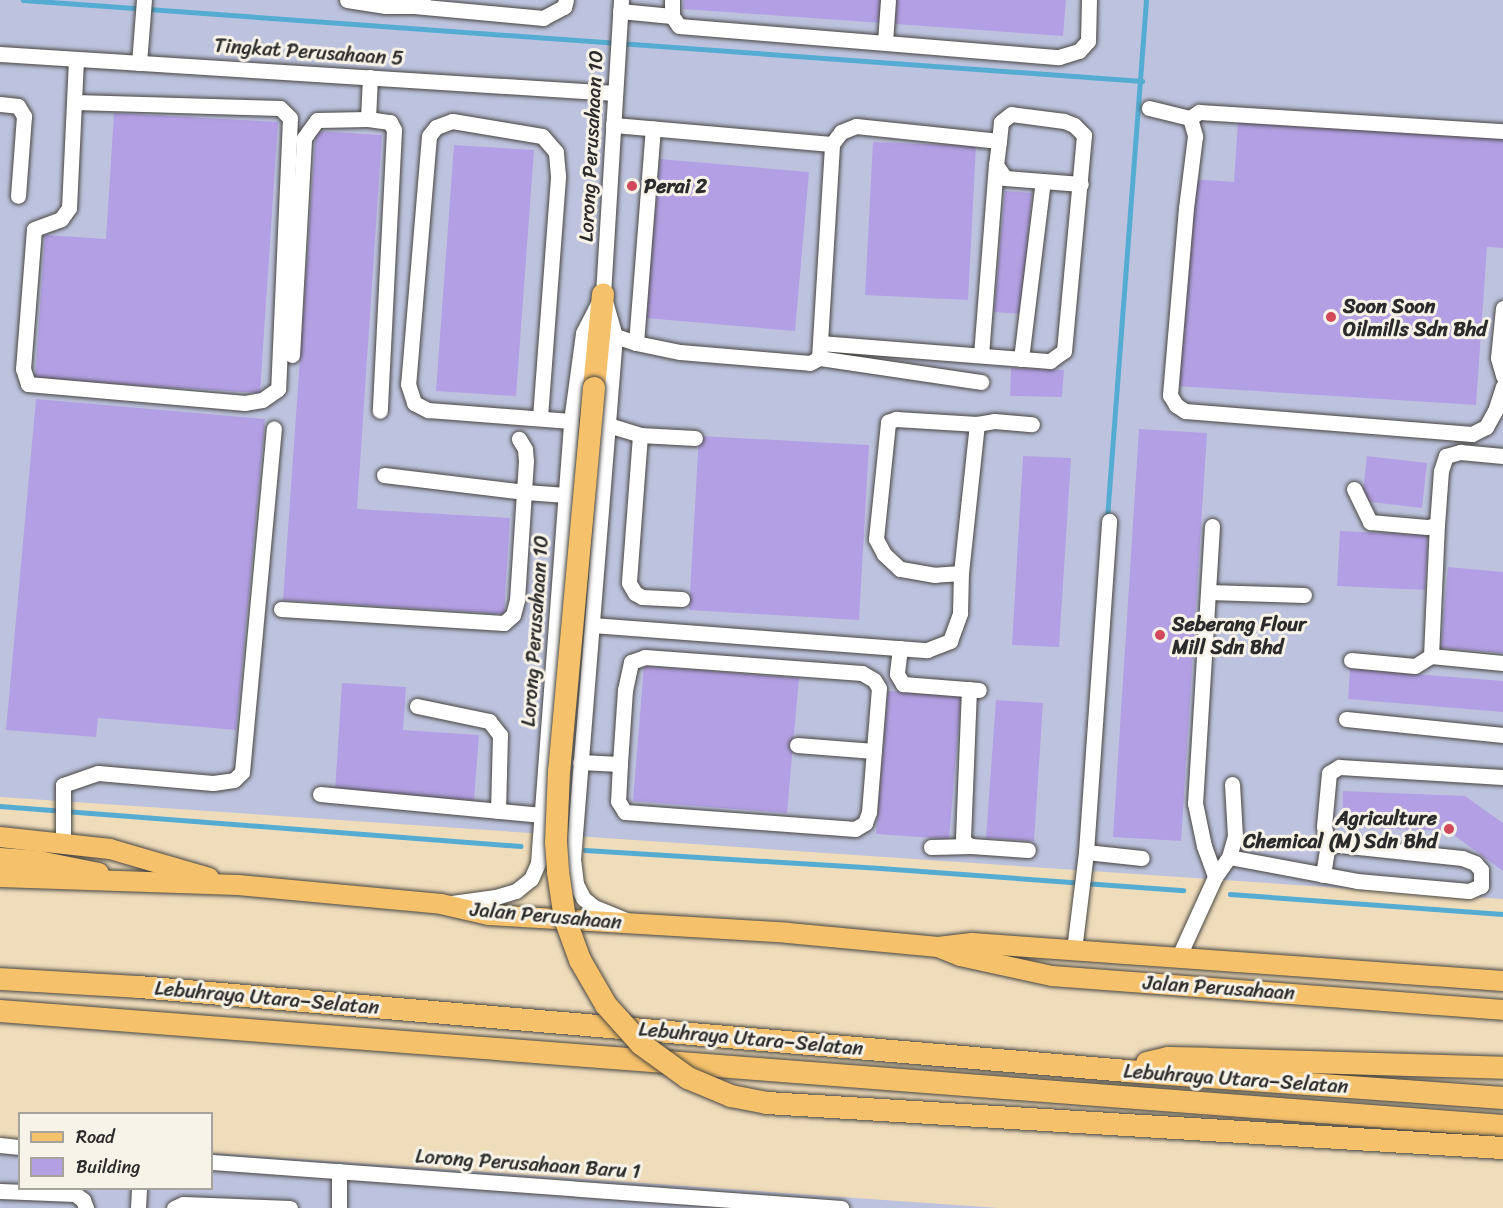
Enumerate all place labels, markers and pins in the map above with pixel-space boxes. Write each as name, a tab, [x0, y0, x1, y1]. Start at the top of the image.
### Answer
place label: Perai 2	[644, 174, 707, 198]
marker: Perai 2	[625, 179, 639, 193]
place label: Soon Soon Oilmills Sdn Bhd	[1343, 294, 1487, 341]
marker: Soon Soon Oilmills Sdn Bhd	[1324, 310, 1338, 324]
place label: Seberang Flour Mill Sdn Bhd	[1172, 612, 1306, 659]
marker: Seberang Flour Mill Sdn Bhd	[1153, 628, 1167, 642]
place label: Agriculture Chemical (M) Sdn Bhd	[1244, 806, 1437, 853]
marker: Agriculture Chemical (M) Sdn Bhd	[1442, 822, 1456, 836]

